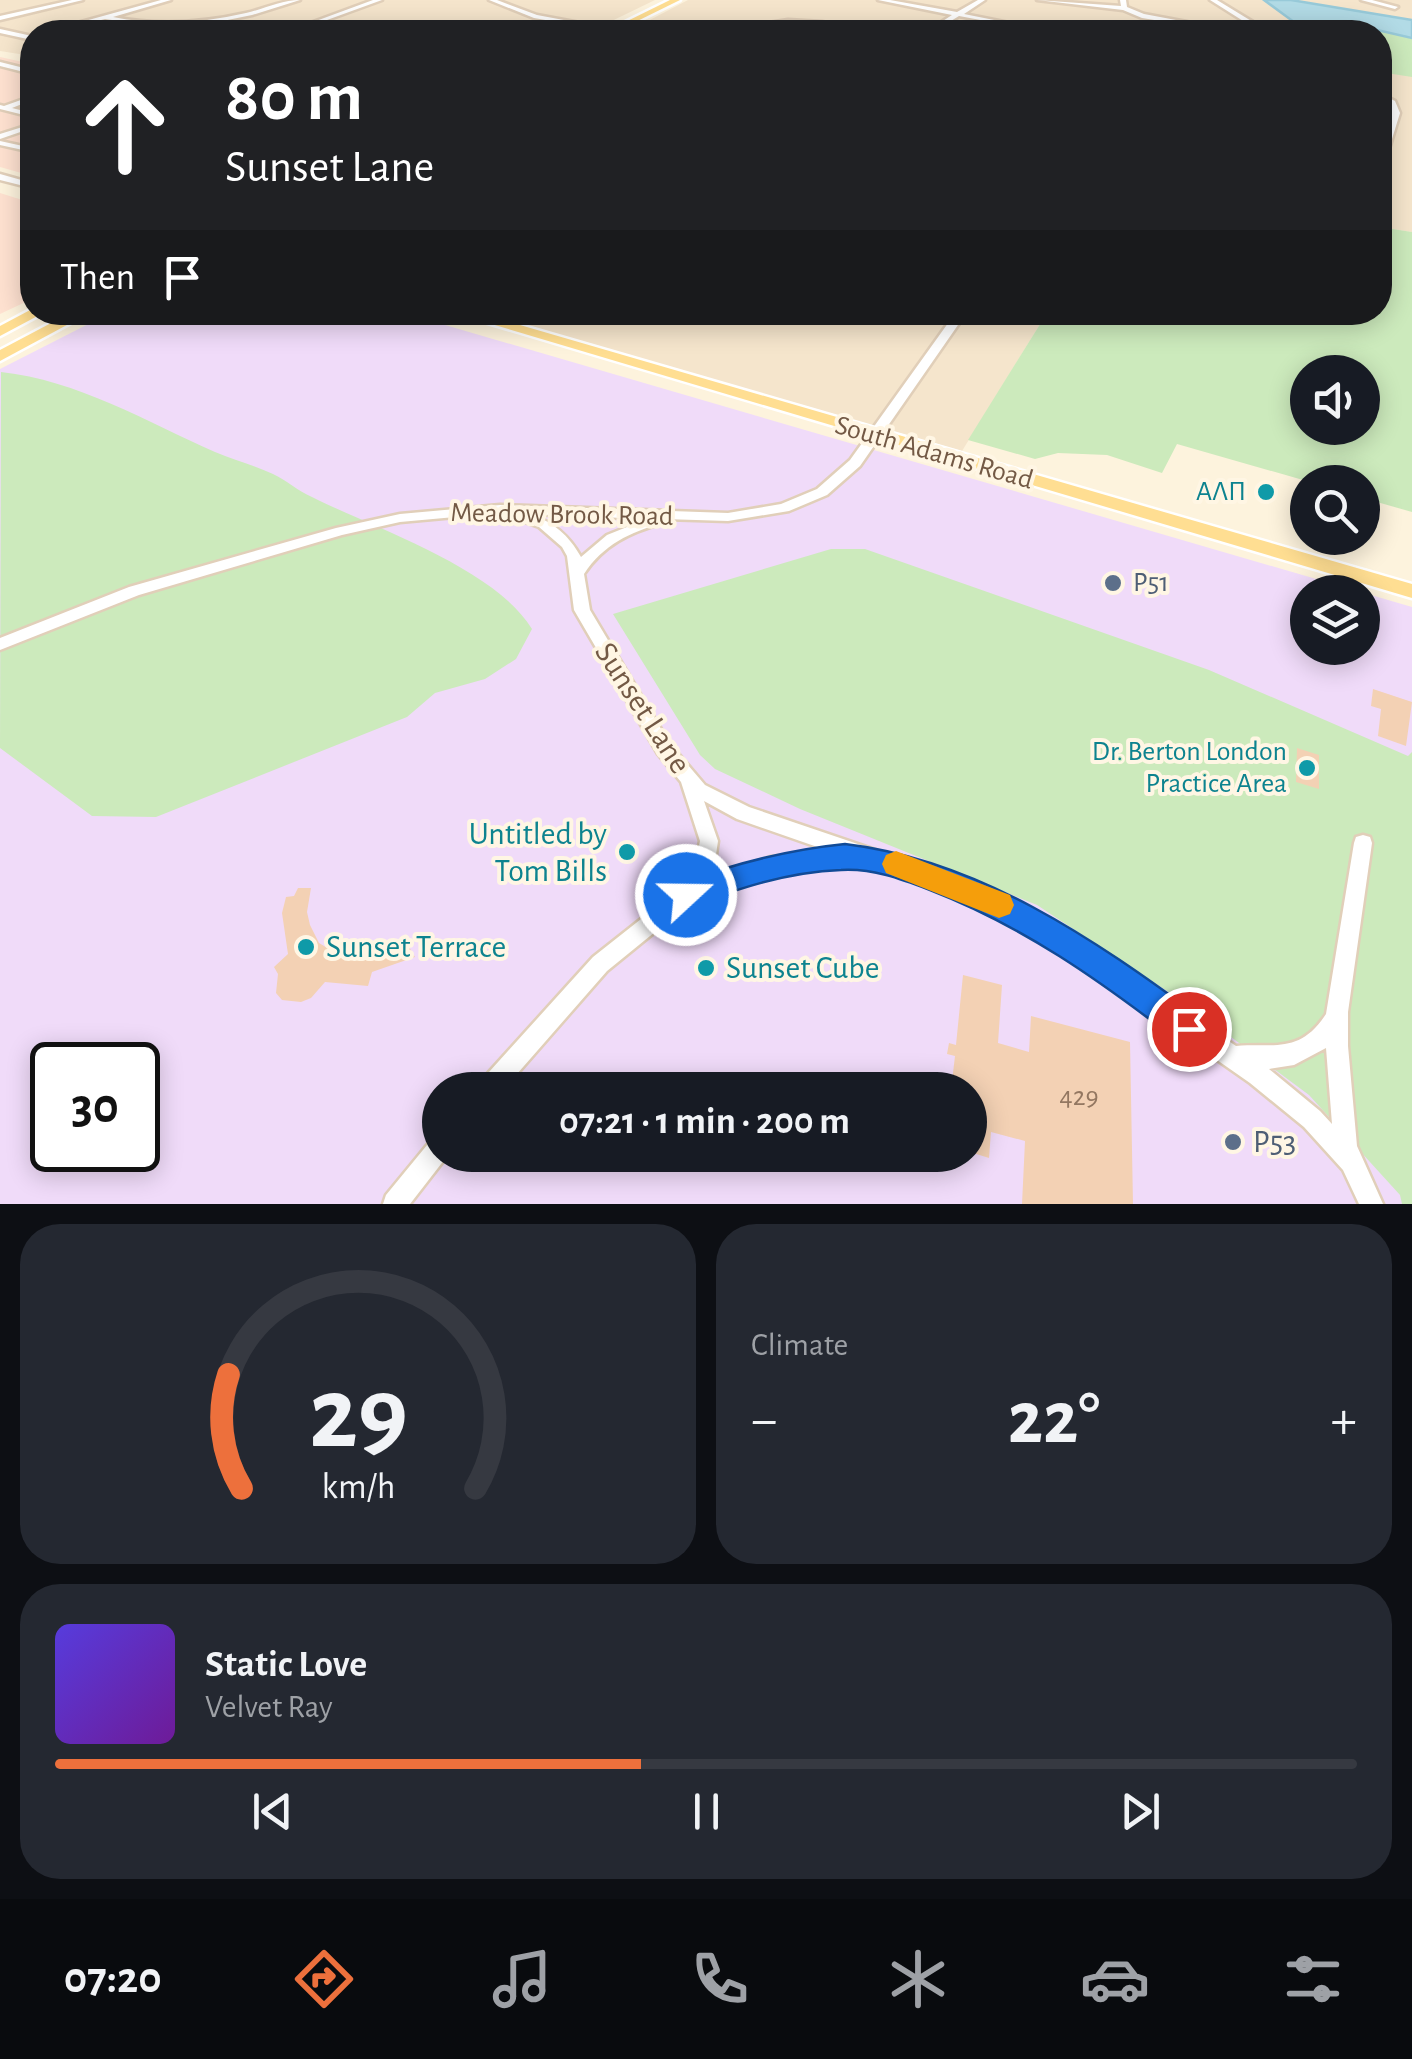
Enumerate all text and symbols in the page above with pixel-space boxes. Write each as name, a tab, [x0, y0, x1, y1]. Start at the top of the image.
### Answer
icon: ahead	[60, 60, 190, 190]
text: 80 m	[225, 63, 363, 133]
text: Sunset Lane	[225, 145, 434, 190]
icon: arrive	[155, 250, 210, 305]
text: Then	[60, 259, 135, 297]
map controls	[1290, 355, 1380, 665]
button: sound	[1290, 355, 1380, 445]
street label: South Adams Road	[832, 411, 1036, 495]
button: search	[1290, 465, 1380, 555]
place label: AΛΠ	[1196, 478, 1246, 506]
marker: AΛΠ	[1255, 481, 1277, 503]
street label: Meadow Brook Road	[450, 499, 674, 531]
place label: P51	[1133, 569, 1169, 597]
marker: P51	[1102, 572, 1124, 594]
button: layers	[1290, 575, 1380, 665]
street label: Sunset Lane	[589, 637, 697, 779]
place label: Dr. Berton London Practice Area	[1092, 738, 1287, 798]
marker: Dr. Berton London Practice Area	[1296, 757, 1318, 779]
place label: Untitled by Tom Bills	[469, 818, 607, 887]
marker: Untitled by Tom Bills	[616, 841, 638, 863]
position arrow	[634, 843, 738, 947]
place label: Sunset Terrace	[326, 931, 506, 963]
marker: Sunset Terrace	[295, 936, 317, 958]
place label: Sunset Cube	[726, 952, 879, 984]
marker: Sunset Cube	[695, 957, 717, 979]
pin	[1147, 987, 1232, 1072]
icon: arrive	[1162, 1002, 1217, 1057]
speed limit sign: 30	[30, 1042, 160, 1172]
house number: 429	[1059, 1083, 1099, 1111]
text: 07:21 · 1 min · 200 m	[559, 1103, 850, 1141]
place label: P53	[1253, 1126, 1296, 1158]
marker: P53	[1222, 1131, 1244, 1153]
text: Climate	[751, 1329, 848, 1361]
text: 29	[308, 1363, 408, 1467]
text: 22°	[1008, 1382, 1100, 1457]
text: −	[751, 1393, 777, 1448]
text: +	[1331, 1393, 1357, 1448]
text: km/h	[321, 1469, 395, 1505]
text: Static Love	[205, 1646, 367, 1684]
text: Velvet Ray	[205, 1691, 333, 1723]
icon: previous	[245, 1784, 300, 1839]
icon: pause	[679, 1784, 734, 1839]
icon: next	[1113, 1784, 1168, 1839]
icon: directions	[289, 1944, 359, 2014]
icon: music	[487, 1944, 557, 2014]
icon: phone	[685, 1944, 755, 2014]
icon: climate	[883, 1944, 953, 2014]
icon: car	[1080, 1944, 1150, 2014]
icon: filters	[1278, 1944, 1348, 2014]
text: 07:20	[64, 1956, 162, 2001]

